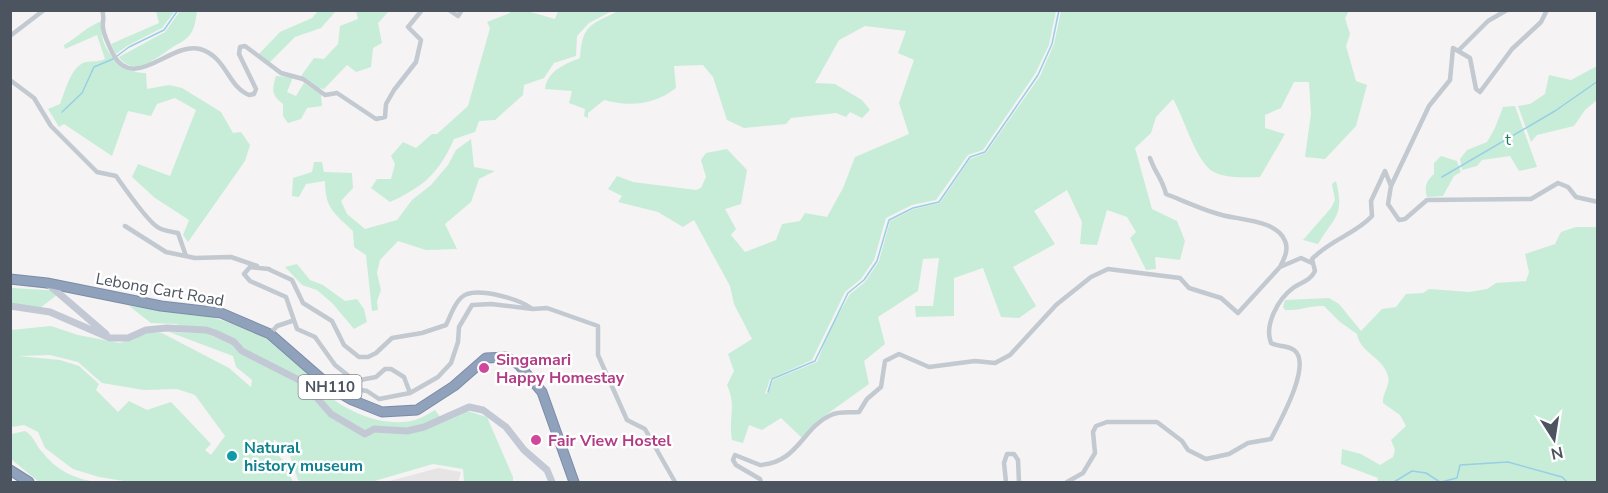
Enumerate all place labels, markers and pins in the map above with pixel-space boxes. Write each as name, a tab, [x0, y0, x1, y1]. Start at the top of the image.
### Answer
place label: Singamari Happy Homestay	[496, 349, 625, 389]
marker: Singamari Happy Homestay	[477, 361, 491, 375]
place label: Fair View Hostel	[548, 430, 671, 452]
marker: Fair View Hostel	[529, 433, 543, 447]
place label: Natural history museum	[244, 437, 363, 477]
marker: Natural history museum	[225, 449, 239, 463]

